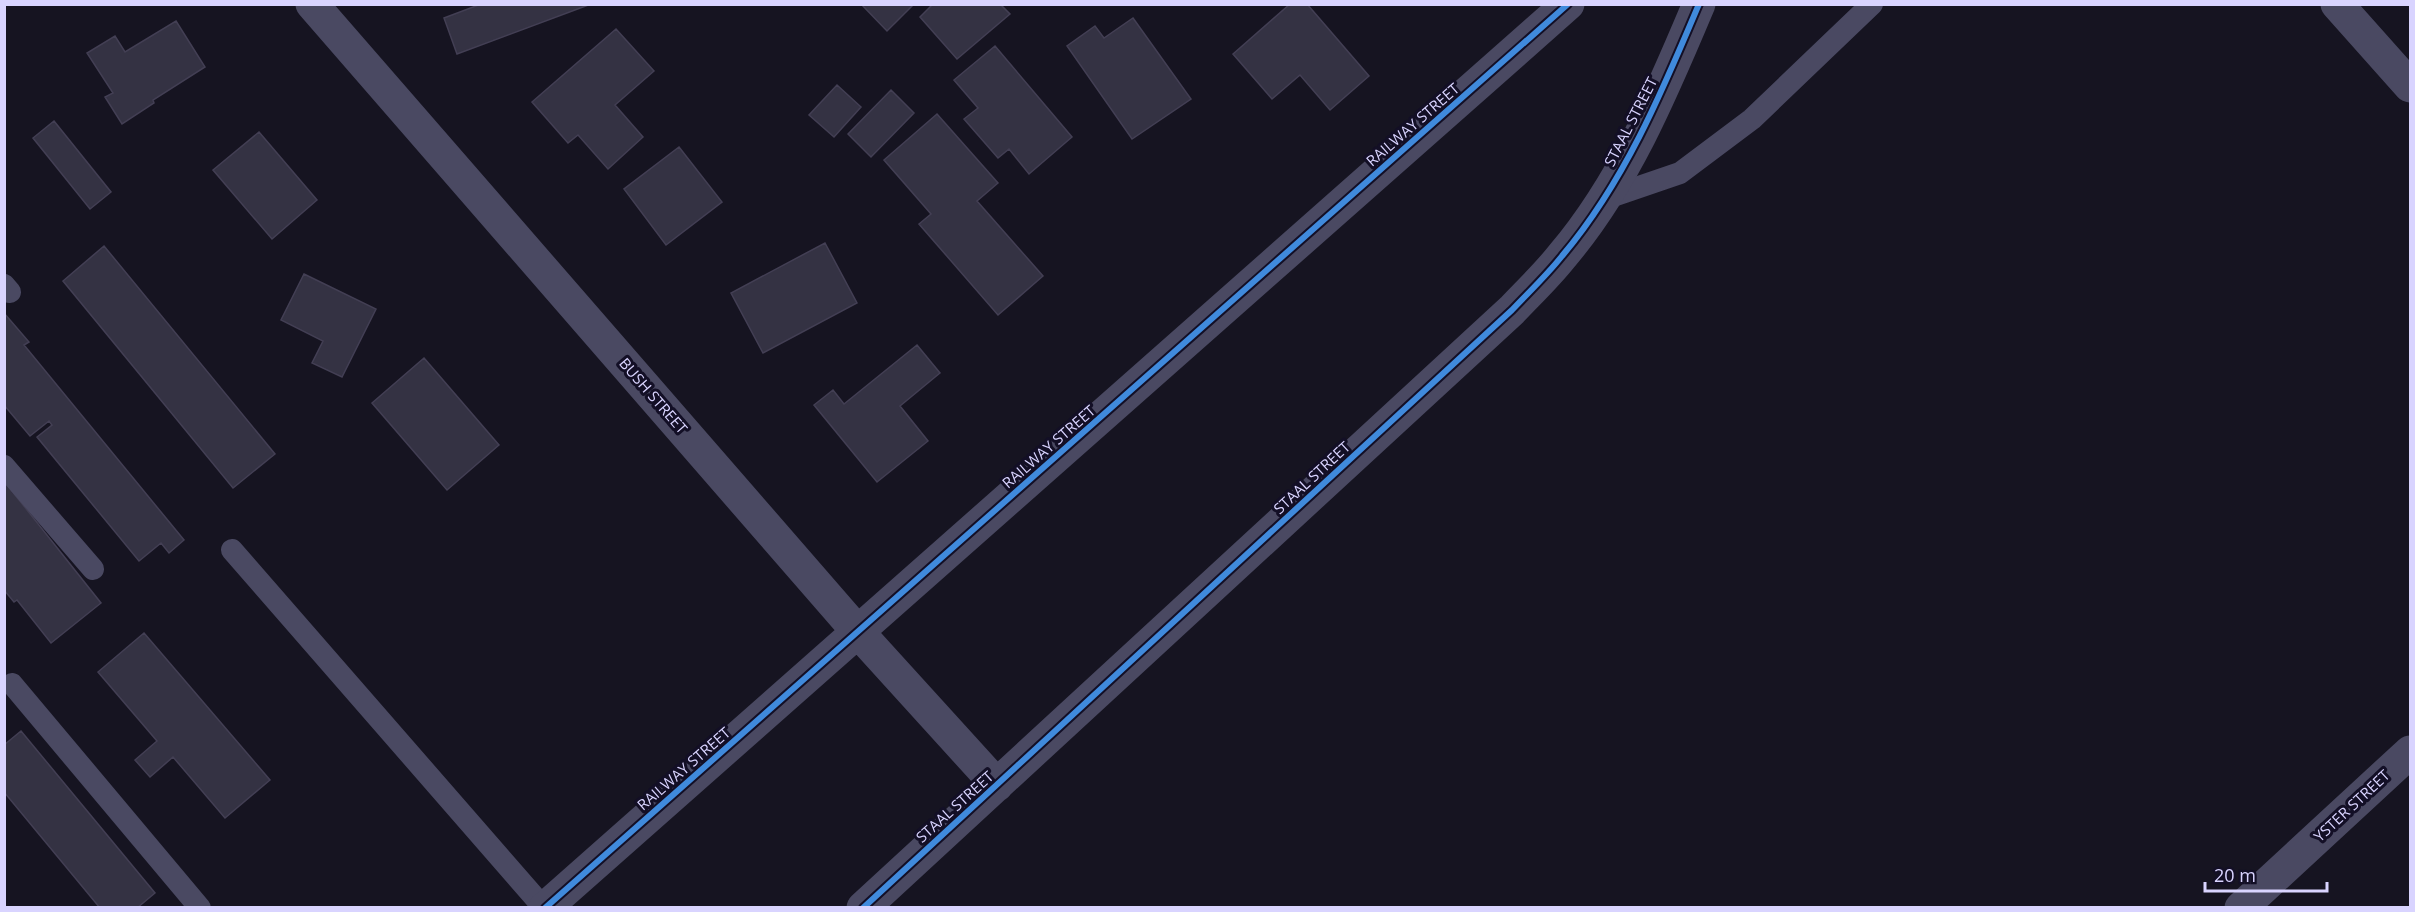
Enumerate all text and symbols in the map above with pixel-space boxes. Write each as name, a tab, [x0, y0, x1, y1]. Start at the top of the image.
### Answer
street label: STAAL STREET	[1599, 73, 1662, 170]
street label: RAILWAY STREET	[1362, 78, 1464, 170]
street label: BUSH STREET	[615, 353, 693, 438]
street label: RAILWAY STREET	[998, 400, 1100, 492]
street label: STAAL STREET	[1269, 436, 1354, 518]
street label: RAILWAY STREET	[633, 722, 735, 814]
street label: YSTER STREET	[2309, 764, 2394, 846]
street label: STAAL STREET	[911, 766, 998, 846]
scale bar	[2205, 855, 2326, 893]
text: 20 m	[2214, 863, 2256, 887]

